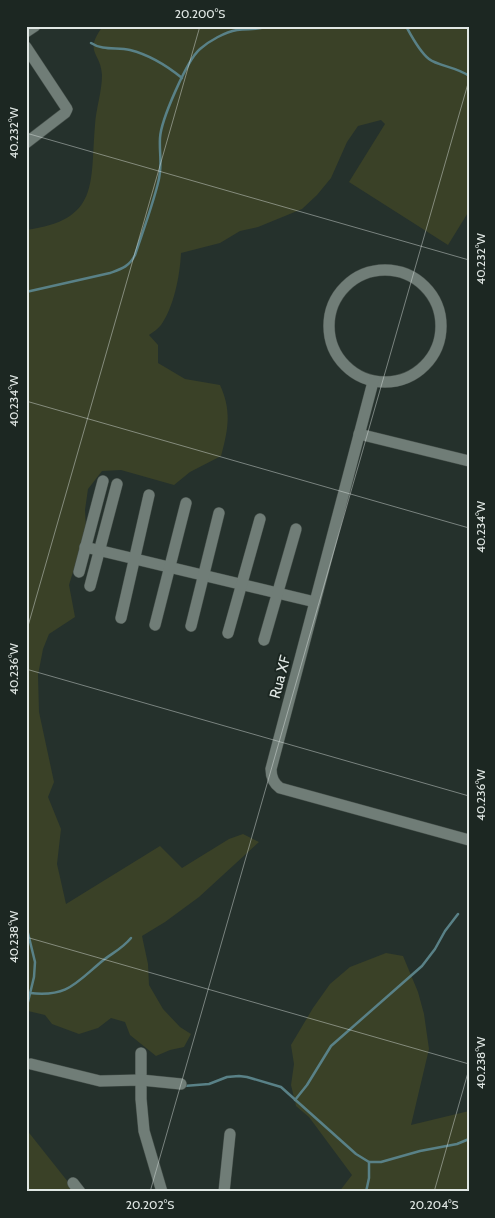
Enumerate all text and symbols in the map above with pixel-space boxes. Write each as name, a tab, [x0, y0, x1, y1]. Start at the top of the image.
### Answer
text: 20.200°S	[175, 6, 225, 21]
text: 40.232°W	[6, 107, 21, 159]
text: 40.232°W	[473, 233, 488, 285]
text: 40.234°W	[6, 374, 21, 427]
text: 40.234°W	[473, 500, 488, 553]
text: 40.236°W	[6, 642, 21, 695]
street label: Rua XF	[266, 653, 294, 701]
text: 40.236°W	[473, 768, 488, 821]
text: 40.238°W	[6, 910, 21, 963]
text: 40.238°W	[473, 1036, 488, 1089]
text: 20.202°S	[126, 1197, 174, 1212]
text: 20.204°S	[410, 1197, 458, 1212]

